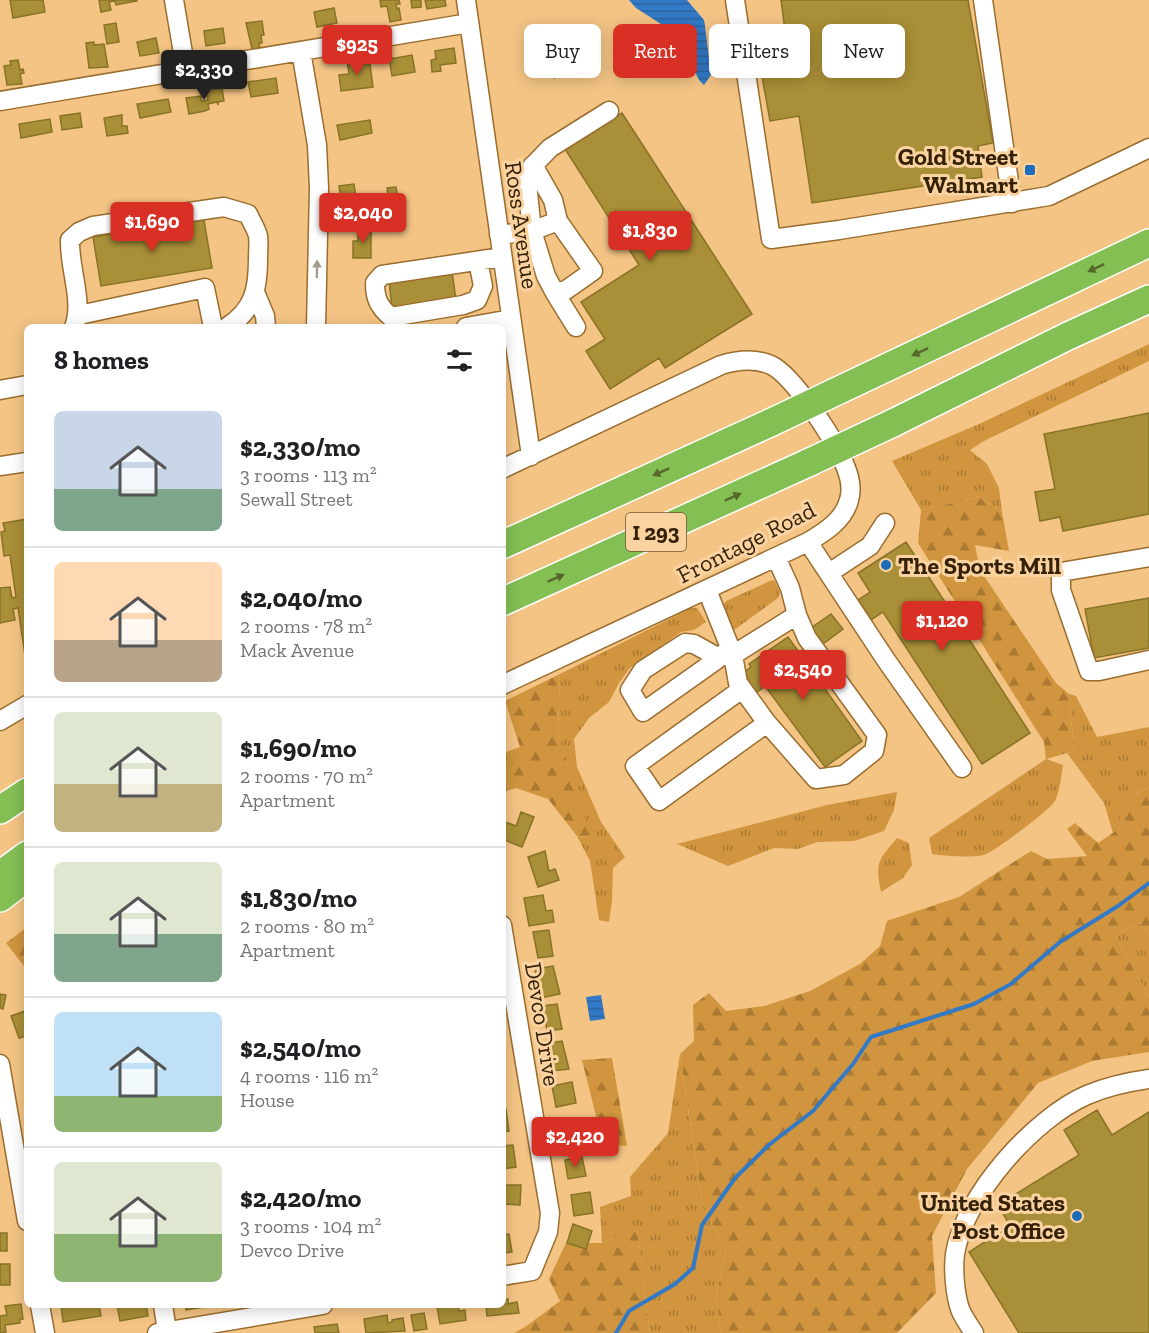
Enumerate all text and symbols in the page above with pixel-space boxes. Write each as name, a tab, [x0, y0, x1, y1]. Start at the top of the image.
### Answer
chip: Buy	[524, 24, 601, 78]
chip: Rent	[613, 24, 697, 78]
chip: Filters	[709, 24, 810, 78]
chip: New	[822, 24, 905, 78]
pin: $925	[321, 25, 393, 76]
text: $925	[336, 32, 378, 56]
pin: $2,330	[155, 50, 253, 101]
text: $2,330	[175, 57, 233, 81]
place label: Gold Street Walmart	[898, 142, 1018, 199]
street label: Ross Avenue	[499, 159, 545, 291]
marker: Gold Street Walmart	[1023, 163, 1037, 177]
pin: $2,040	[314, 193, 412, 244]
text: $2,040	[333, 200, 393, 224]
pin: $1,690	[103, 202, 201, 253]
text: $1,690	[125, 209, 180, 233]
pin: $1,830	[601, 211, 699, 262]
text: $1,830	[622, 218, 678, 242]
one-way arrow	[312, 259, 322, 278]
one-way arrow	[1088, 263, 1105, 272]
text: 8 homes	[54, 344, 149, 376]
icon: filters	[443, 344, 476, 377]
one-way arrow	[912, 347, 929, 356]
text: $2,330/mo	[240, 431, 360, 463]
icon: home	[102, 435, 174, 507]
text: 3 rooms · 113 m²	[240, 463, 377, 487]
one-way arrow	[652, 467, 670, 477]
text: Sewall Street	[240, 487, 353, 511]
one-way arrow	[725, 492, 743, 502]
street label: Frontage Road	[672, 495, 820, 589]
road number: I 293	[626, 513, 686, 551]
place label: The Sports Mill	[898, 551, 1061, 580]
marker: The Sports Mill	[879, 558, 893, 572]
one-way arrow	[547, 573, 564, 582]
text: $2,040/mo	[240, 582, 362, 614]
icon: home	[102, 586, 174, 658]
pin: $1,120	[893, 601, 991, 652]
text: $1,120	[916, 608, 968, 632]
text: 2 rooms · 78 m²	[240, 614, 372, 638]
text: Mack Avenue	[240, 638, 354, 662]
pin: $2,540	[754, 650, 852, 701]
text: $2,540	[774, 657, 832, 681]
text: $1,690/mo	[240, 732, 357, 764]
icon: home	[102, 736, 174, 808]
text: 2 rooms · 70 m²	[240, 764, 373, 788]
text: Apartment	[240, 788, 335, 812]
text: $1,830/mo	[240, 882, 357, 914]
icon: home	[102, 886, 174, 958]
text: 2 rooms · 80 m²	[240, 914, 374, 938]
text: Apartment	[240, 938, 335, 962]
street label: Devco Drive	[519, 960, 567, 1088]
text: $2,540/mo	[240, 1032, 361, 1064]
icon: home	[102, 1036, 174, 1108]
text: 4 rooms · 116 m²	[240, 1064, 378, 1088]
text: House	[240, 1088, 294, 1112]
pin: $2,420	[526, 1117, 624, 1168]
text: $2,420	[546, 1124, 604, 1148]
text: $2,420/mo	[240, 1182, 361, 1214]
icon: home	[102, 1186, 174, 1258]
place label: United States Post Office	[920, 1188, 1065, 1245]
marker: United States Post Office	[1070, 1209, 1084, 1223]
text: 3 rooms · 104 m²	[240, 1214, 381, 1238]
text: Devco Drive	[240, 1238, 344, 1262]

